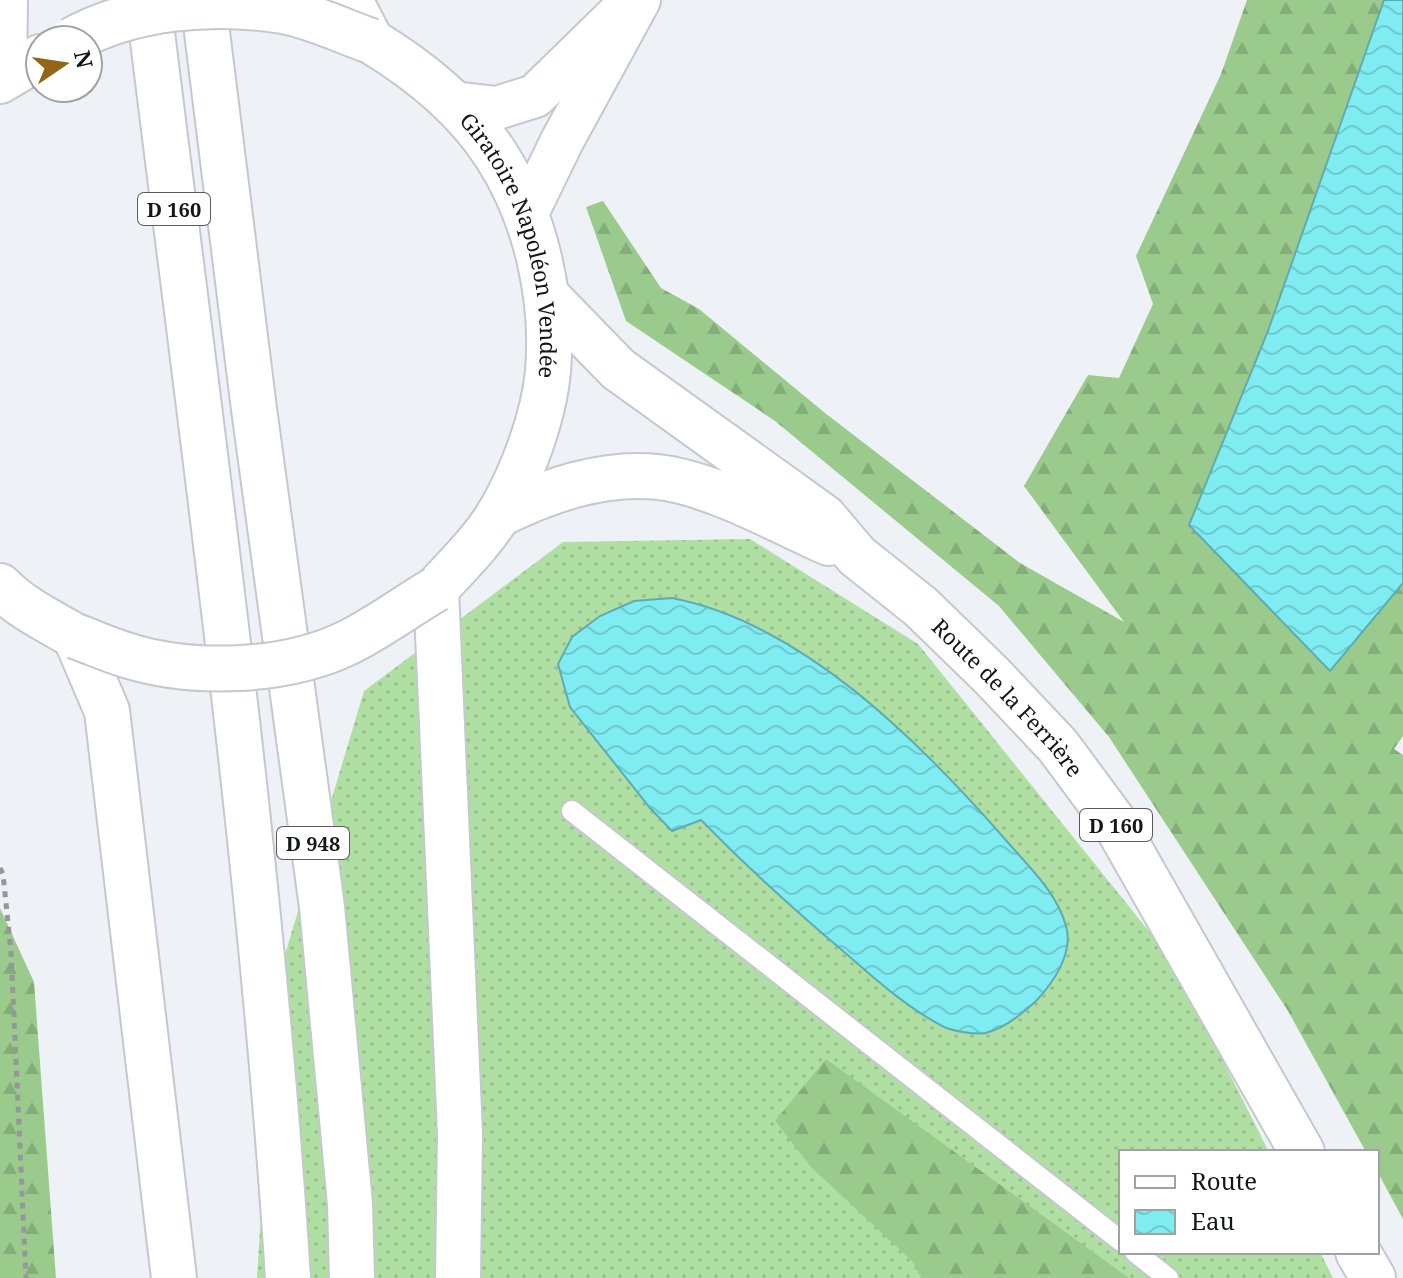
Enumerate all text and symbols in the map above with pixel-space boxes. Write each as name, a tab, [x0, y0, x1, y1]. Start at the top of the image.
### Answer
north arrow	[24, 24, 104, 104]
text: N	[68, 47, 101, 71]
street label: Giratoire Napoléon Vendée	[454, 105, 564, 380]
road number: D 160	[138, 193, 210, 225]
street label: Route de la Ferrière	[926, 611, 1091, 783]
road number: D 160	[1080, 809, 1152, 841]
road number: D 948	[277, 827, 349, 859]
legend	[1119, 1150, 1379, 1254]
text: Route	[1191, 1164, 1257, 1197]
text: Eau	[1191, 1204, 1235, 1237]

